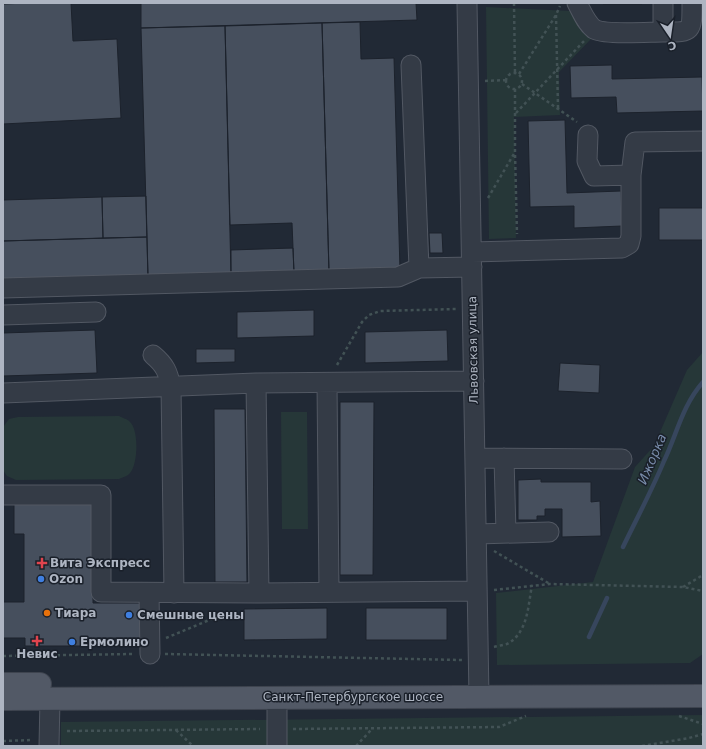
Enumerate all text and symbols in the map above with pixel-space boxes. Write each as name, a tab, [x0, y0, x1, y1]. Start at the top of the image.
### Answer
north arrow	[650, 16, 690, 56]
text: С	[667, 38, 678, 52]
street label: Львовская улица	[465, 296, 481, 404]
water label: Ижорка	[635, 431, 669, 487]
place label: Вита Экспресс	[50, 556, 150, 570]
marker: Вита Экспресс	[37, 558, 47, 568]
place label: Ozon	[49, 572, 83, 586]
marker: Ozon	[36, 574, 46, 584]
place label: Тиара	[55, 606, 96, 620]
marker: Тиара	[42, 608, 52, 618]
place label: Смешные цены	[137, 608, 244, 622]
marker: Смешные цены	[124, 610, 134, 620]
place label: Ермолино	[80, 635, 149, 649]
marker: Невис	[32, 636, 42, 646]
marker: Ермолино	[67, 637, 77, 647]
place label: Невис	[16, 647, 58, 661]
street label: Санкт-Петербургское шоссе	[263, 690, 443, 704]

